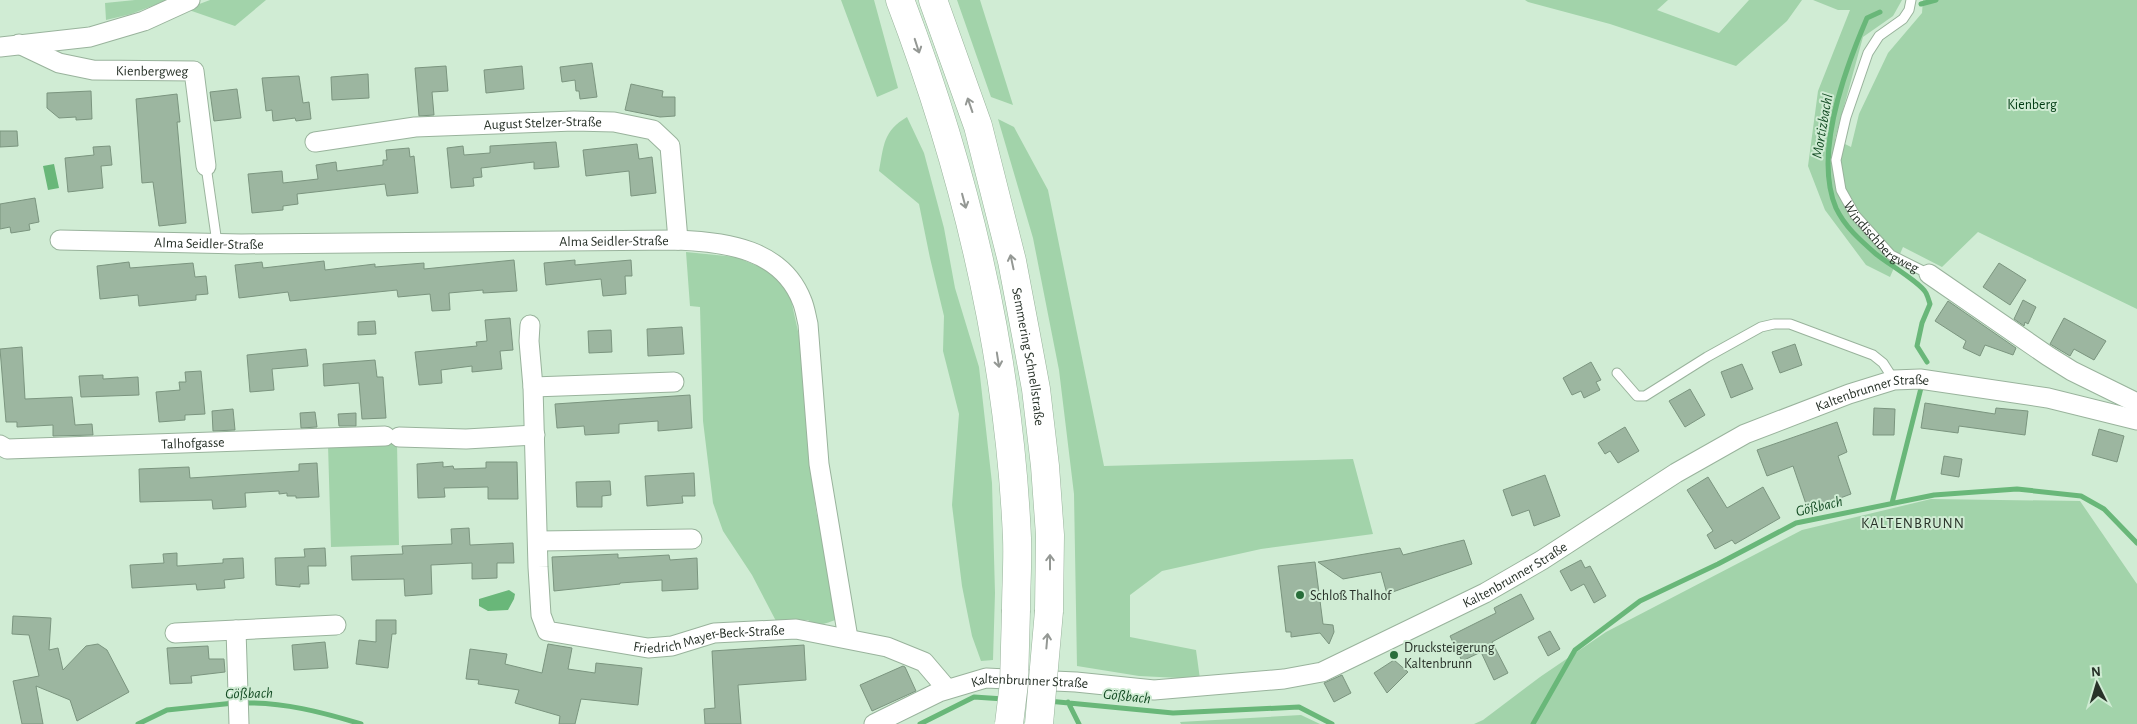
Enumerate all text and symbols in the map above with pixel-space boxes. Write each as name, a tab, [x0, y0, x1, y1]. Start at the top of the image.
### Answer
one-way arrow	[913, 37, 922, 53]
street label: Kienbergweg	[116, 64, 188, 79]
water label: Mortizbachl	[1809, 92, 1836, 160]
one-way arrow	[965, 98, 974, 114]
park label: Kienberg	[2007, 98, 2057, 112]
street label: August Stelzer-Straße	[483, 115, 602, 132]
one-way arrow	[959, 193, 969, 209]
street label: Windischbergweg	[1841, 199, 1921, 276]
street label: Alma Seidler-Straße	[559, 234, 669, 249]
street label: Alma Seidler-Straße	[154, 236, 264, 252]
one-way arrow	[1007, 255, 1016, 271]
street label: Semmering Schnellstraße	[1009, 286, 1046, 426]
one-way arrow	[993, 352, 1003, 368]
street label: Kaltenbrunner Straße	[1814, 373, 1930, 414]
street label: Talhofgasse	[161, 436, 225, 452]
water label: Gößbach	[1794, 494, 1844, 519]
district label: KALTENBRUNN	[1861, 516, 1965, 531]
street label: Kaltenbrunner Straße	[1461, 540, 1570, 611]
one-way arrow	[1045, 554, 1055, 570]
marker: Schloß Thalhof	[1294, 589, 1306, 601]
place label: Schloß Thalhof	[1310, 589, 1392, 603]
street label: Friedrich Mayer-Beck-Straße	[632, 624, 785, 656]
one-way arrow	[1042, 633, 1051, 649]
place label: Drucksteigerung Kaltenbrunn	[1404, 641, 1495, 671]
marker: Drucksteigerung Kaltenbrunn	[1388, 649, 1400, 661]
north arrow	[2072, 659, 2122, 709]
text: N	[2090, 665, 2101, 679]
street label: Kaltenbrunner Straße	[970, 672, 1089, 691]
water label: Gößbach	[225, 686, 273, 701]
water label: Gößbach	[1102, 687, 1151, 706]

